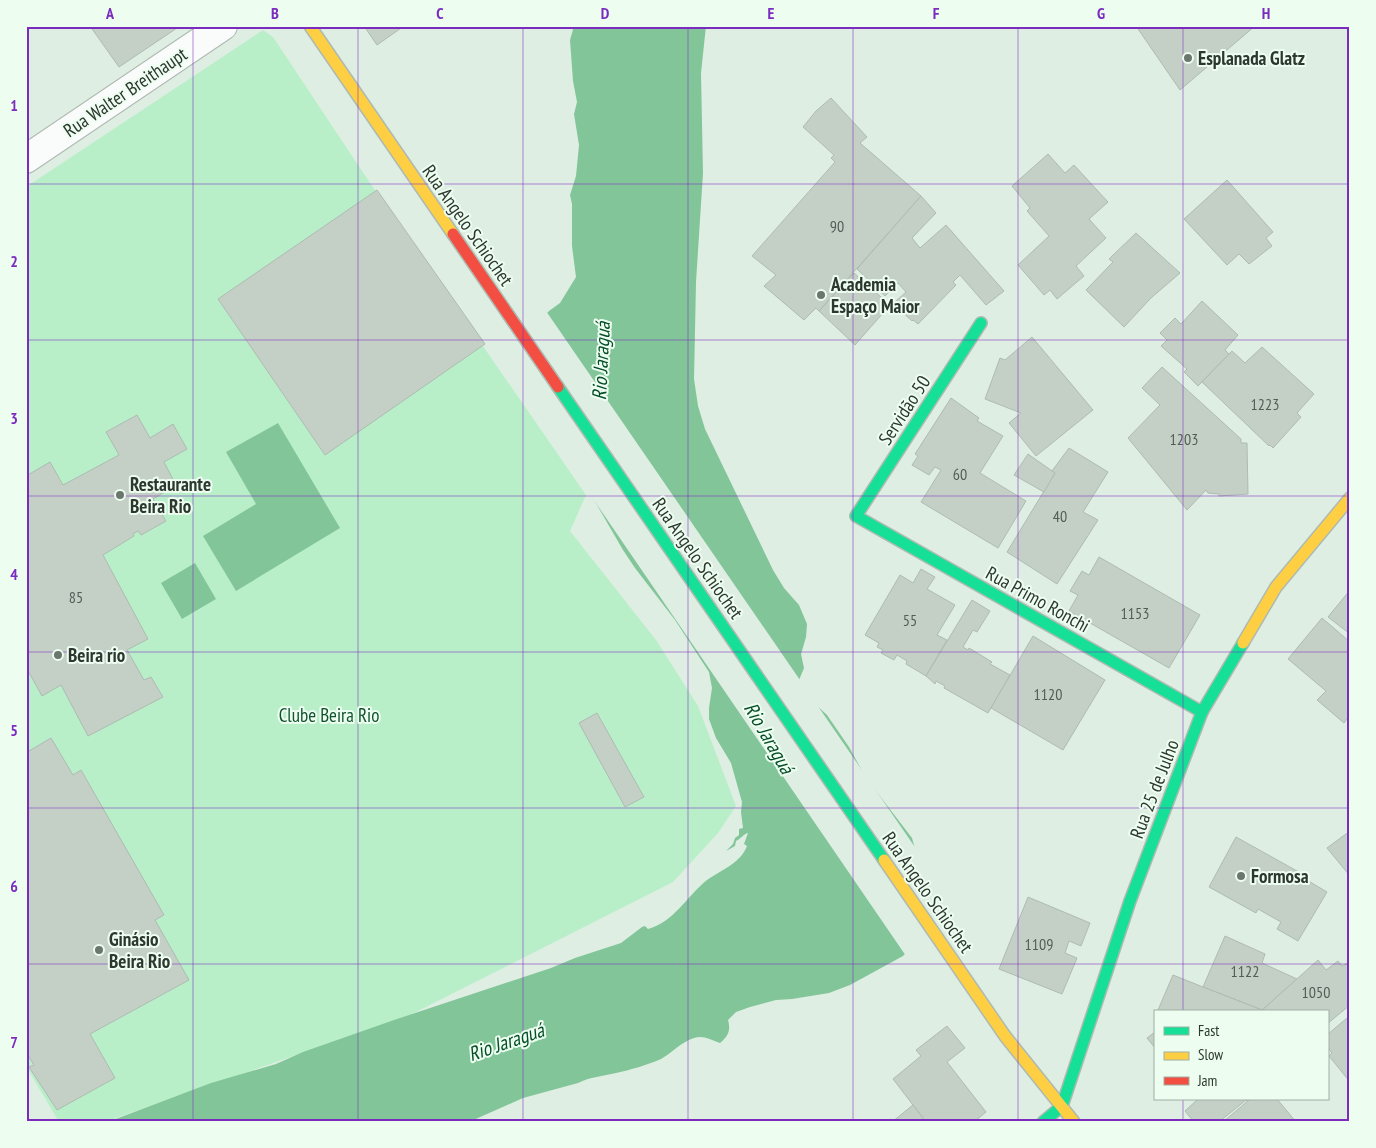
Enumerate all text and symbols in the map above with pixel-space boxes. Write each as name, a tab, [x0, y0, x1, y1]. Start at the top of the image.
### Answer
text: A	[105, 3, 115, 23]
text: B	[271, 3, 279, 23]
text: C	[436, 3, 444, 23]
text: D	[601, 3, 610, 23]
text: E	[768, 3, 775, 23]
text: F	[933, 3, 940, 23]
text: G	[1097, 3, 1105, 23]
text: H	[1262, 3, 1270, 23]
street label: Rua Walter Breithaupt	[59, 41, 192, 142]
place label: Esplanada Glatz	[1198, 46, 1305, 70]
marker: Esplanada Glatz	[1182, 52, 1194, 64]
text: 1	[10, 95, 18, 115]
street label: Rua Angelo Schiochet	[417, 160, 519, 291]
house number: 90	[830, 216, 844, 236]
text: 2	[10, 251, 18, 271]
place label: Academia Espaço Maior	[830, 272, 920, 318]
marker: Academia Espaço Maior	[815, 289, 827, 301]
water label: Rio Jaraguá	[586, 319, 616, 401]
street label: Servidão 50	[873, 371, 935, 449]
house number: 1223	[1251, 394, 1279, 414]
text: 3	[10, 408, 18, 428]
house number: 1203	[1170, 429, 1198, 449]
house number: 60	[953, 464, 967, 484]
place label: Restaurante Beira Rio	[130, 472, 211, 518]
marker: Restaurante Beira Rio	[114, 489, 126, 501]
street label: Rua Angelo Schiochet	[647, 493, 749, 624]
house number: 40	[1053, 506, 1067, 526]
street label: Rua Primo Ronchi	[982, 561, 1094, 637]
text: 4	[10, 564, 18, 584]
house number: 85	[69, 587, 83, 607]
house number: 1153	[1121, 603, 1149, 623]
house number: 55	[903, 610, 917, 630]
place label: Beira rio	[68, 643, 125, 667]
marker: Beira rio	[52, 649, 64, 661]
house number: 1120	[1034, 684, 1062, 704]
water label: Rio Jaraguá	[738, 698, 801, 780]
park label: Clube Beira Rio	[279, 703, 379, 727]
text: 5	[10, 720, 18, 740]
street label: Rua 25 de Julho	[1124, 736, 1184, 842]
street label: Rua Angelo Schiochet	[877, 827, 979, 958]
place label: Formosa	[1251, 864, 1309, 888]
marker: Formosa	[1235, 870, 1247, 882]
text: 6	[10, 876, 18, 896]
place label: Ginásio Beira Rio	[109, 927, 170, 973]
house number: 1109	[1025, 934, 1053, 954]
marker: Ginásio Beira Rio	[93, 944, 105, 956]
house number: 1122	[1231, 961, 1259, 981]
house number: 1050	[1302, 982, 1330, 1002]
legend	[1154, 1010, 1328, 1100]
water label: Rio Jaraguá	[465, 1016, 549, 1067]
text: Fast	[1198, 1021, 1219, 1040]
text: 7	[10, 1032, 18, 1052]
text: Slow	[1198, 1045, 1223, 1064]
text: Jam	[1197, 1071, 1217, 1090]

